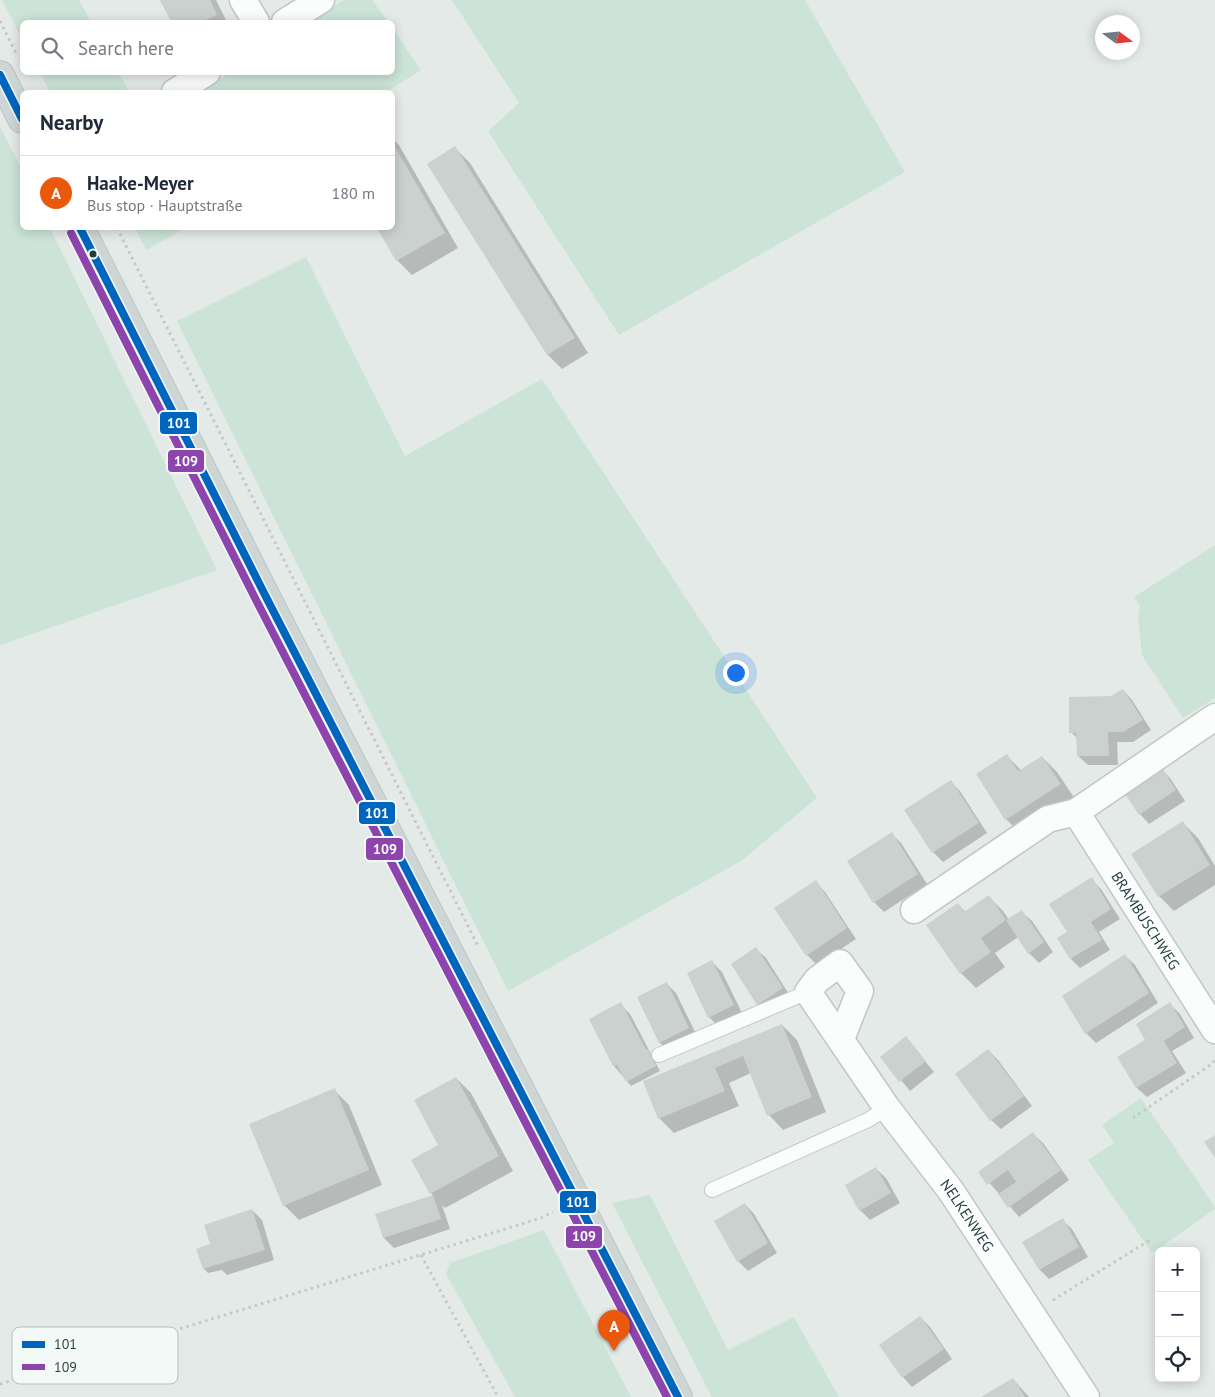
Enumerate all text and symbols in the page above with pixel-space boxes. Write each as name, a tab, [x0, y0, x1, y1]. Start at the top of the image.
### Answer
north arrow	[1095, 15, 1140, 60]
search box	[20, 20, 395, 75]
icon: search	[38, 34, 66, 62]
text: Search here	[78, 36, 174, 60]
text: Nearby	[40, 109, 103, 136]
text: Haake-Meyer	[87, 171, 194, 195]
text: A	[51, 183, 61, 203]
text: 180 m	[332, 183, 375, 203]
text: Bus stop · Hauptstraße	[87, 195, 243, 215]
unlabelled marker	[88, 249, 98, 259]
line badge: 101	[159, 411, 198, 435]
text: 101	[167, 414, 191, 432]
line badge: 109	[167, 449, 205, 473]
text: 109	[174, 452, 198, 470]
your location	[723, 660, 749, 686]
line badge: 101	[358, 801, 396, 825]
text: 101	[365, 804, 389, 822]
line badge: 109	[365, 837, 404, 861]
text: 109	[373, 840, 397, 858]
street label: BRAMBUSCHWEG	[1107, 868, 1184, 973]
street label: NELKENWEG	[936, 1175, 998, 1255]
line badge: 101	[559, 1190, 597, 1214]
text: 101	[566, 1193, 590, 1211]
line badge: 109	[565, 1225, 603, 1249]
text: 109	[572, 1227, 596, 1245]
map controls	[1155, 1247, 1200, 1382]
button: +	[1155, 1247, 1200, 1292]
button: −	[1155, 1292, 1200, 1337]
pin: A	[598, 1310, 630, 1351]
legend	[12, 1327, 178, 1384]
text: 101	[54, 1335, 77, 1353]
button: locate	[1155, 1337, 1200, 1382]
text: 109	[54, 1358, 77, 1376]

